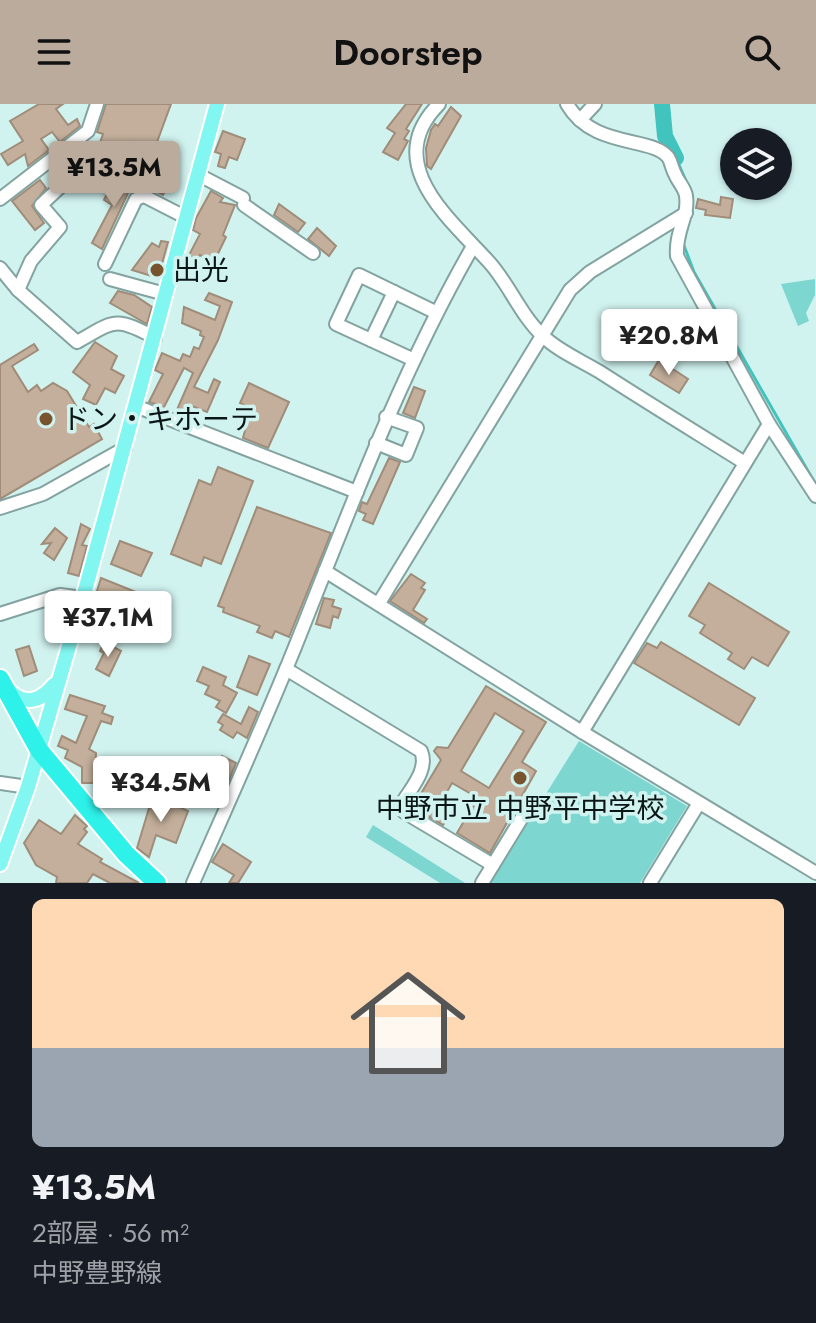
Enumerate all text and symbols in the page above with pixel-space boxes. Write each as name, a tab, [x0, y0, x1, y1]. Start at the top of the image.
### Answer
text: Doorstep	[333, 26, 483, 78]
icon: menu	[32, 30, 76, 74]
icon: search	[740, 30, 784, 74]
map controls	[720, 128, 792, 200]
button: layers	[720, 128, 792, 200]
pin: ¥13.5M	[49, 141, 179, 209]
text: ¥13.5M	[67, 148, 161, 186]
place label: 出光	[173, 250, 229, 291]
marker: 出光	[148, 261, 166, 279]
pin: ¥20.8M	[604, 309, 734, 377]
text: ¥20.8M	[619, 316, 719, 354]
place label: ドン・キホーテ	[62, 399, 258, 440]
marker: ドン・キホーテ	[37, 410, 55, 428]
pin: ¥37.1M	[43, 591, 173, 659]
text: ¥37.1M	[62, 598, 154, 636]
pin: ¥34.5M	[96, 756, 226, 824]
text: ¥34.5M	[111, 763, 211, 801]
marker: 中野市立 中野平中学校	[511, 769, 529, 787]
place label: 中野市立 中野平中学校	[376, 788, 664, 829]
icon: home	[336, 951, 480, 1095]
text: ¥13.5M	[32, 1163, 156, 1212]
text: 2部屋 · 56 m²	[32, 1214, 189, 1252]
text: 中野豊野線	[32, 1254, 162, 1292]

